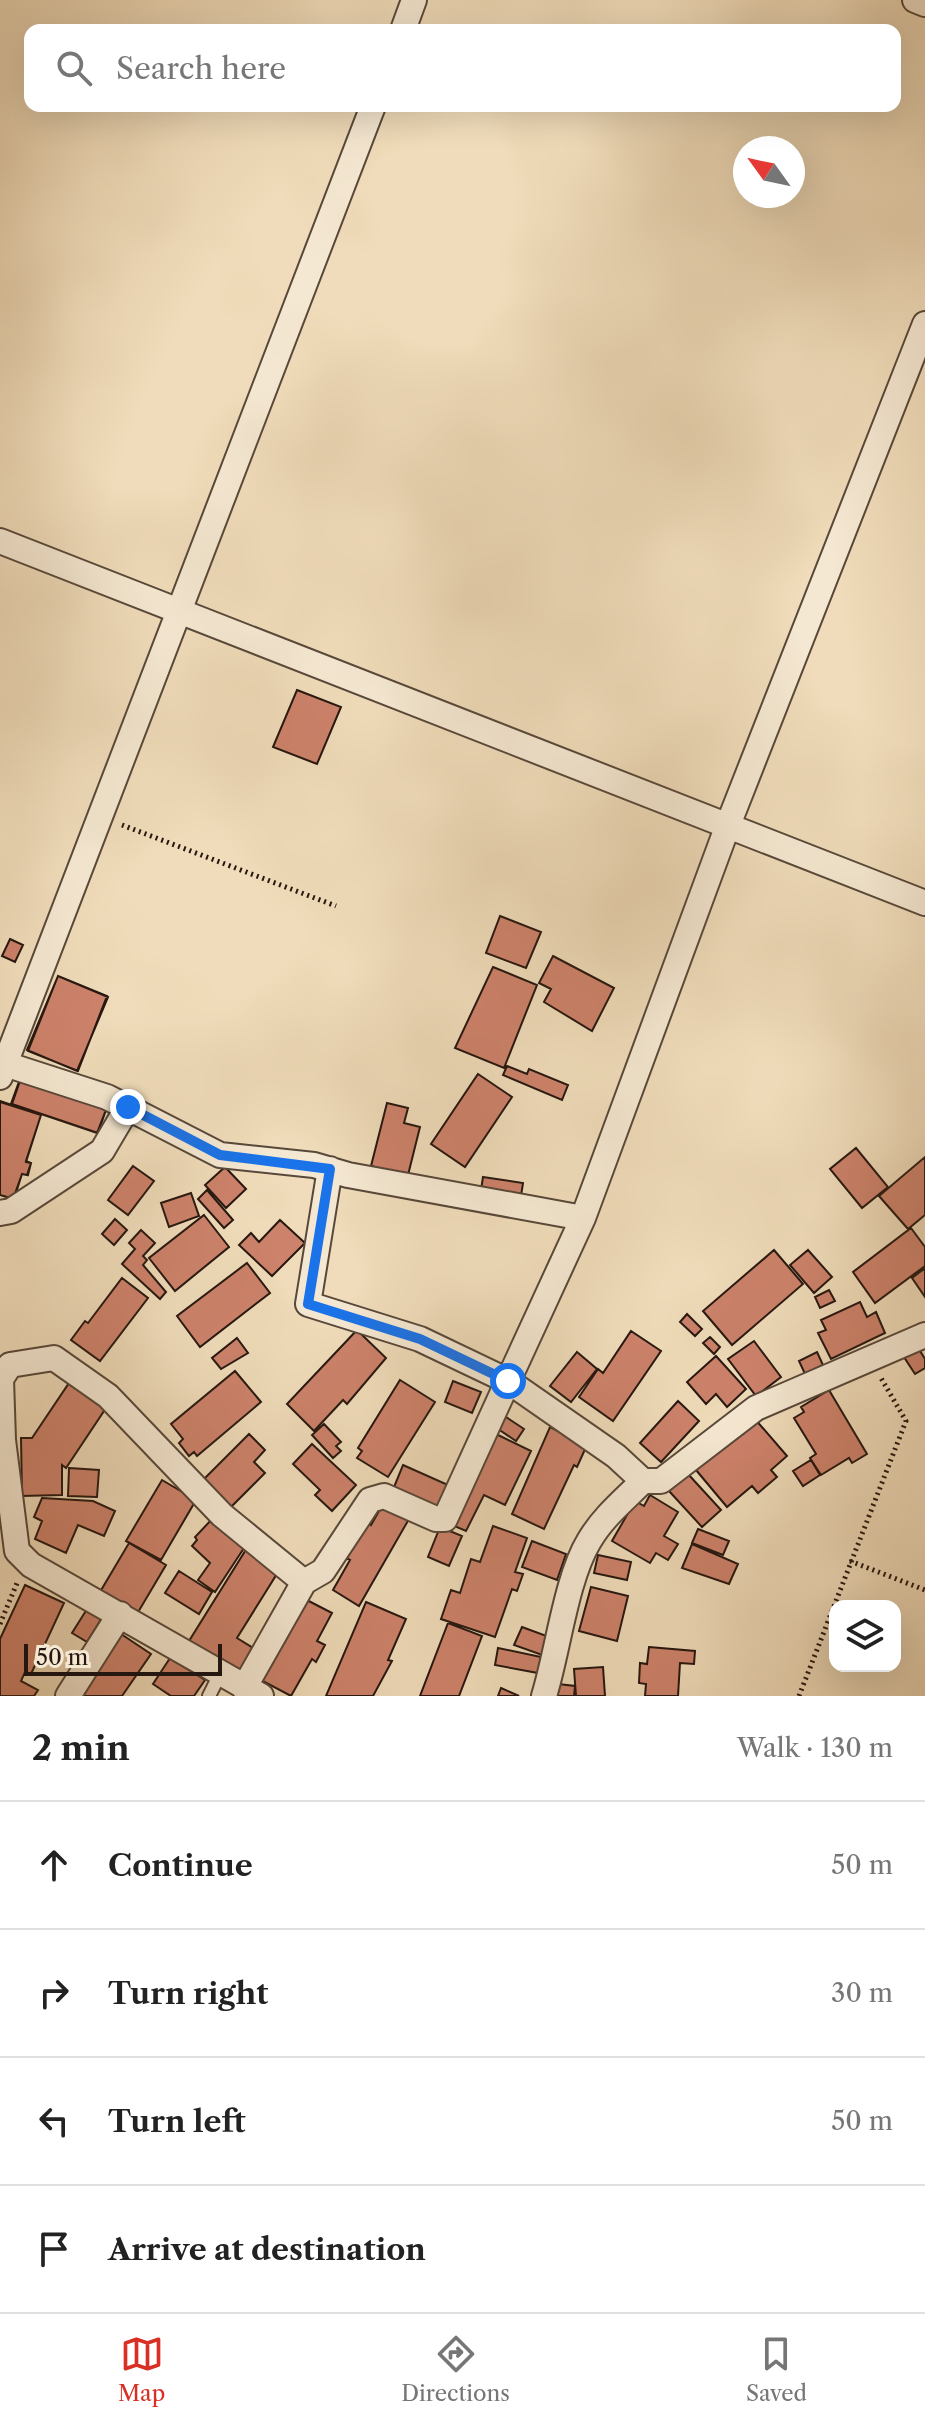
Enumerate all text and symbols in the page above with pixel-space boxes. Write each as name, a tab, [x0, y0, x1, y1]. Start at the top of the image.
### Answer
search box	[24, 24, 901, 112]
icon: search	[52, 46, 96, 90]
text: Search here	[116, 50, 286, 87]
north arrow	[733, 136, 805, 208]
route end	[110, 1089, 146, 1125]
route start	[490, 1363, 526, 1399]
map controls	[829, 1600, 901, 1672]
button: layers	[829, 1600, 901, 1672]
scale bar	[24, 1640, 222, 1676]
text: 50 m	[36, 1644, 88, 1671]
text: 2 min	[32, 1727, 130, 1769]
text: Walk · 130 m	[737, 1732, 893, 1764]
icon: ahead	[32, 1843, 76, 1887]
text: Continue	[108, 1847, 253, 1884]
text: 50 m	[831, 1849, 893, 1881]
icon: right	[32, 1971, 76, 2015]
text: Turn right	[108, 1975, 268, 2012]
text: 30 m	[831, 1977, 893, 2009]
icon: left	[32, 2099, 76, 2143]
text: Turn left	[108, 2103, 245, 2140]
text: 50 m	[831, 2105, 893, 2137]
icon: arrive	[32, 2227, 76, 2271]
text: Arrive at destination	[108, 2231, 426, 2268]
tab: Map	[118, 2332, 165, 2407]
tab: Directions	[401, 2332, 510, 2407]
tab: Saved	[746, 2332, 807, 2407]

